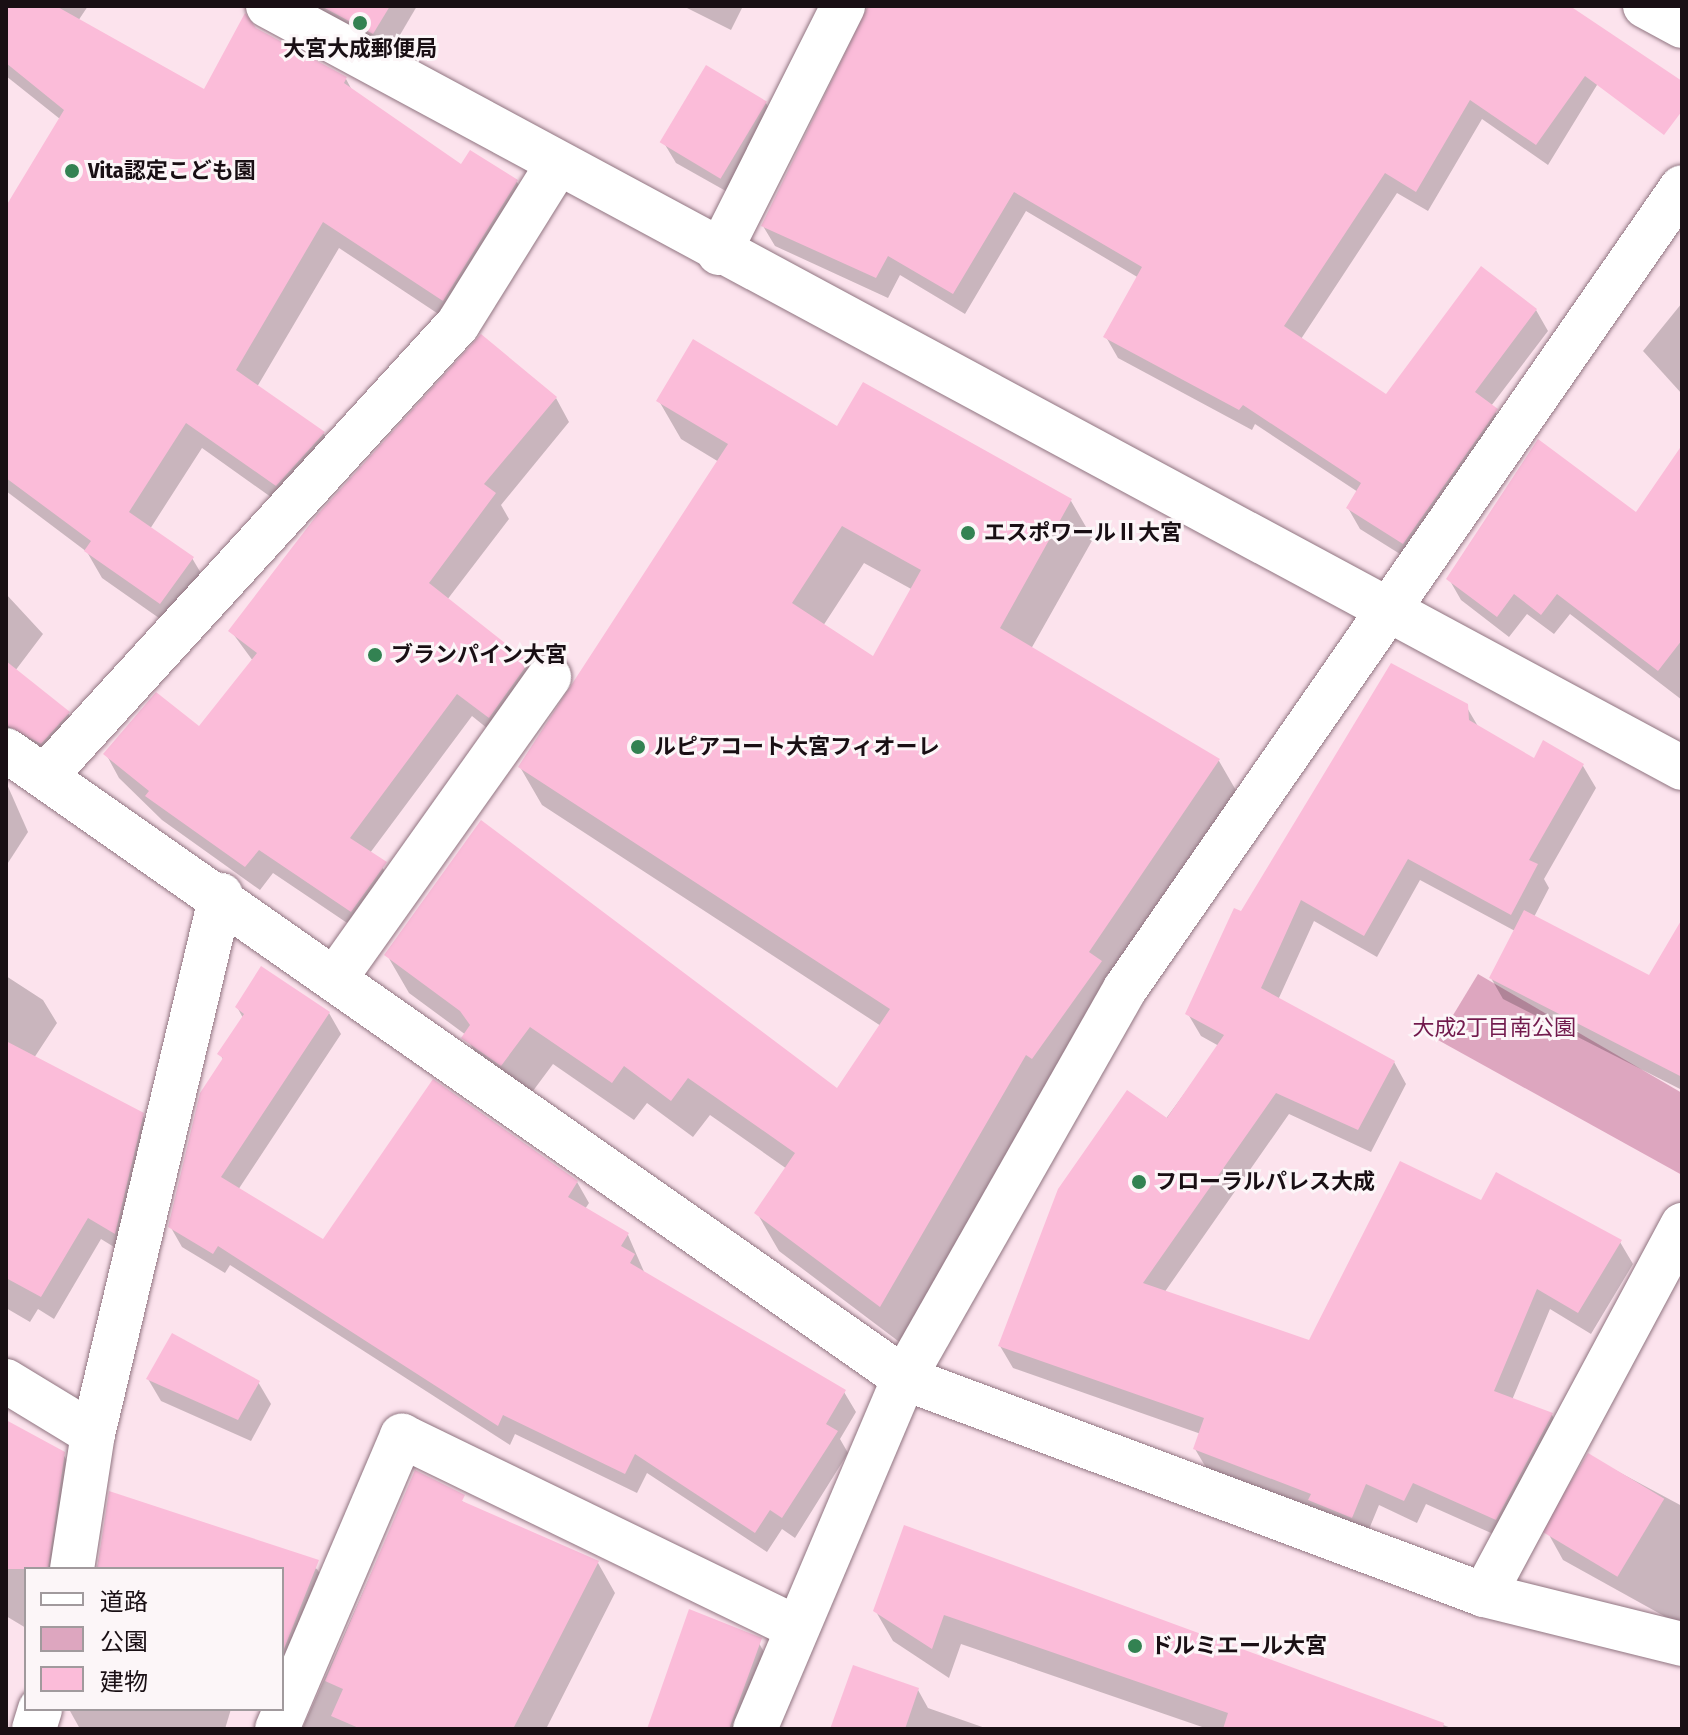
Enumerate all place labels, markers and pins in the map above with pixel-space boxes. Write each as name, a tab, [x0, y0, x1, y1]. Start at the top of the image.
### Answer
marker: 大宮大成郵便局	[351, 14, 369, 32]
place label: 大宮大成郵便局	[283, 36, 437, 62]
place label: Vita認定こども園	[88, 158, 256, 184]
marker: Vita認定こども園	[63, 162, 81, 180]
place label: エスポワールⅡ大宮	[984, 520, 1182, 546]
marker: エスポワールⅡ大宮	[959, 524, 977, 542]
place label: ブランパイン大宮	[391, 642, 567, 668]
marker: ブランパイン大宮	[366, 646, 384, 664]
place label: ルピアコート大宮フィオーレ	[654, 734, 940, 760]
marker: ルピアコート大宮フィオーレ	[629, 738, 647, 756]
place label: フローラルパレス大成	[1155, 1169, 1375, 1195]
marker: フローラルパレス大成	[1130, 1173, 1148, 1191]
place label: ドルミエール大宮	[1151, 1633, 1327, 1659]
marker: ドルミエール大宮	[1126, 1637, 1144, 1655]

